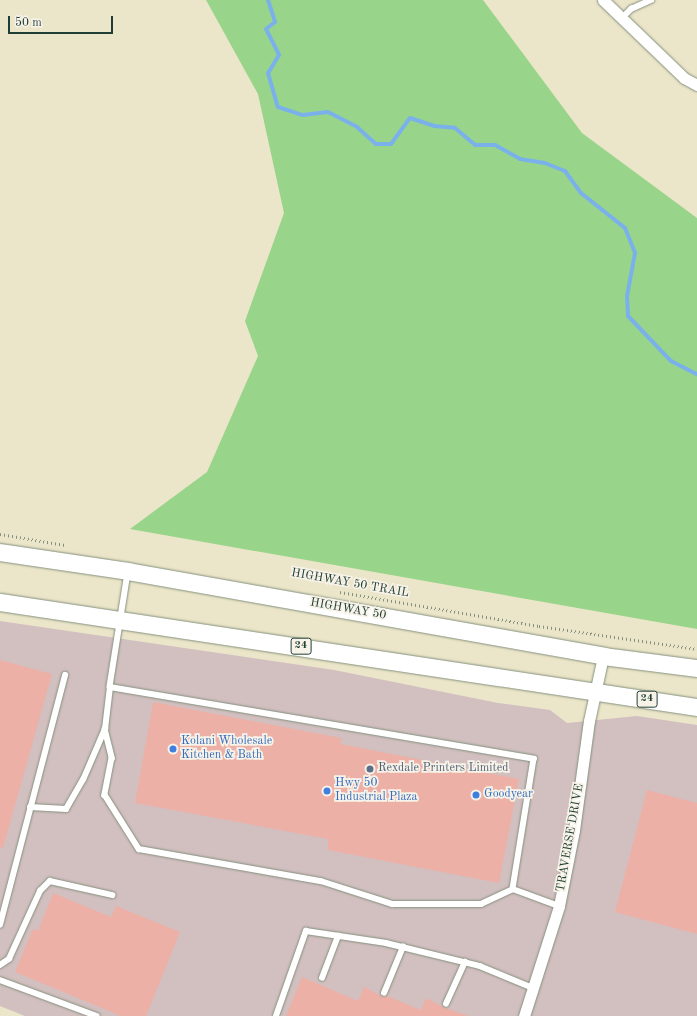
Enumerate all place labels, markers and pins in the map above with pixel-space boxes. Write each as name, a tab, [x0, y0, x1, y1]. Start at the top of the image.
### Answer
place label: Kolani Wholesale Kitchen & Bath	[181, 735, 272, 763]
marker: Kolani Wholesale Kitchen & Bath	[168, 744, 178, 754]
place label: Rexdale Printers Limited	[378, 762, 508, 776]
marker: Rexdale Printers Limited	[365, 764, 375, 774]
place label: Hwy 50 Industrial Plaza	[335, 777, 418, 805]
marker: Hwy 50 Industrial Plaza	[322, 786, 332, 796]
place label: Goodyear	[484, 788, 533, 802]
marker: Goodyear	[471, 790, 481, 800]

